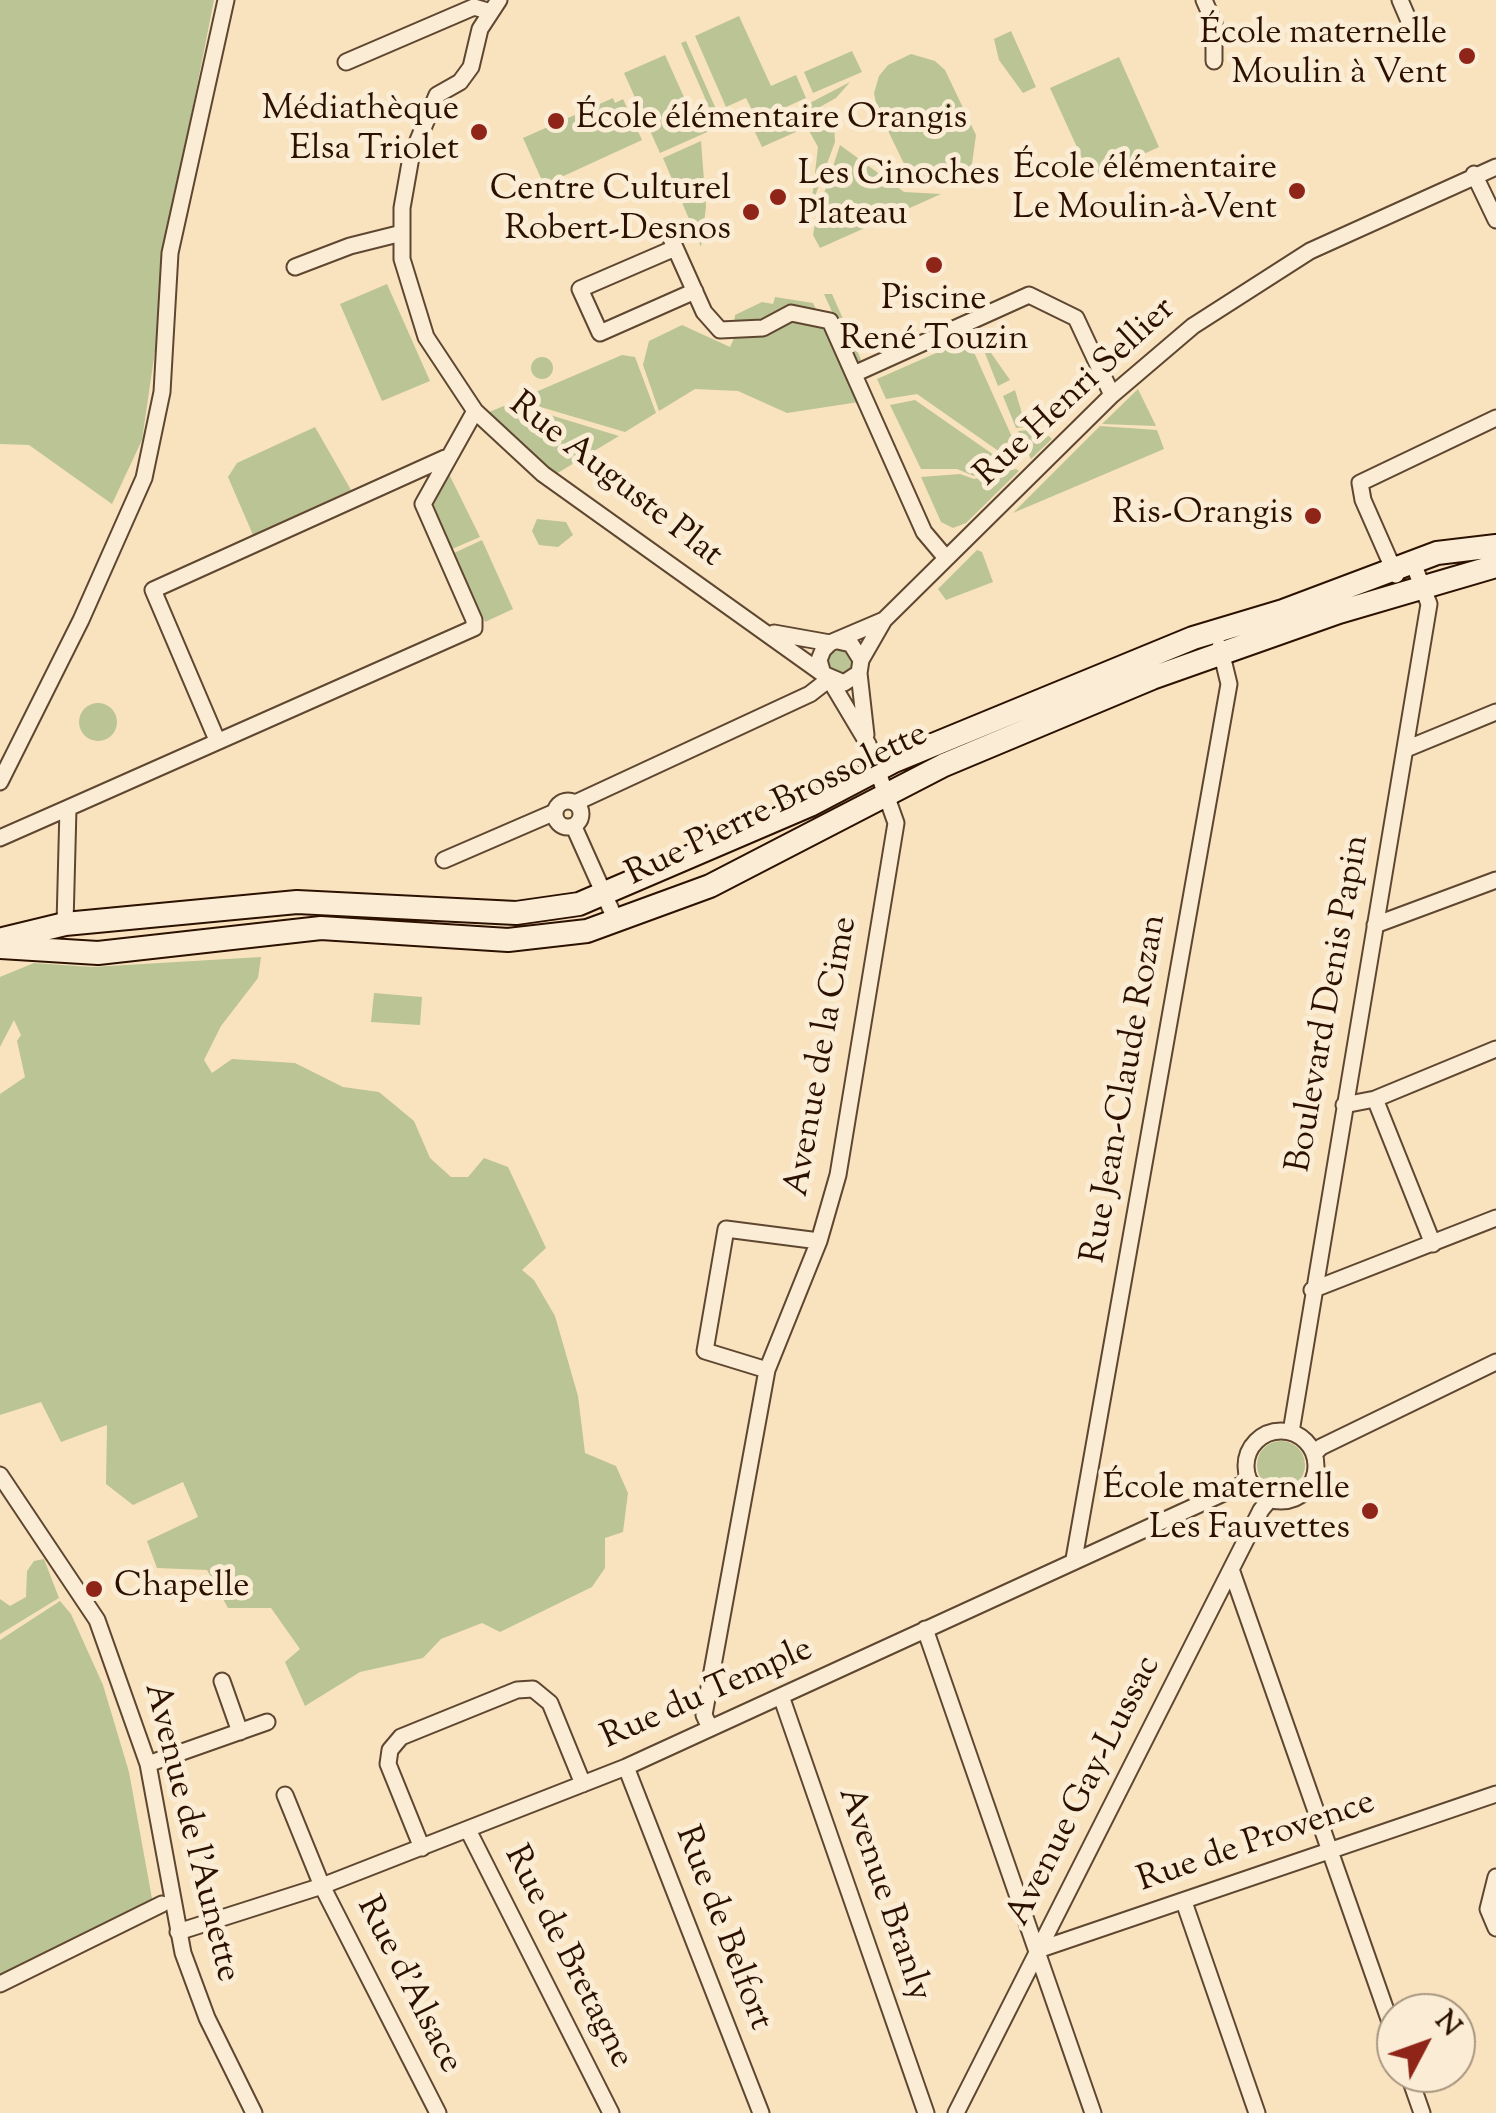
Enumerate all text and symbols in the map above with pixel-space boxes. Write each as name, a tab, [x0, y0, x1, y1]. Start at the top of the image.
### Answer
place label: École maternelle Moulin à Vent	[1200, 15, 1447, 97]
marker: École maternelle Moulin à Vent	[1456, 45, 1478, 67]
place label: Médiathèque Elsa Triolet	[261, 91, 459, 173]
place label: École élémentaire Orangis	[576, 100, 967, 142]
marker: École élémentaire Orangis	[545, 110, 567, 132]
marker: Médiathèque Elsa Triolet	[468, 121, 490, 143]
place label: École élémentaire Le Moulin-à-Vent	[1013, 150, 1277, 232]
place label: Les Cinoches Plateau	[798, 156, 1000, 238]
place label: Centre Culturel Robert-Desnos	[490, 171, 731, 253]
marker: École élémentaire Le Moulin-à-Vent	[1286, 180, 1308, 202]
marker: Les Cinoches Plateau	[767, 186, 789, 208]
marker: Centre Culturel Robert-Desnos	[740, 201, 762, 223]
marker: Piscine René Touzin	[923, 254, 945, 276]
place label: Piscine René Touzin	[839, 281, 1029, 363]
street label: Rue Henri Sellier	[968, 290, 1186, 498]
street label: Rue Auguste Plat	[499, 386, 729, 578]
place label: Ris-Orangis	[1112, 495, 1293, 537]
marker: Ris-Orangis	[1302, 505, 1324, 527]
street label: Rue Pierre Brossolette	[621, 716, 935, 898]
street label: Boulevard Denis Papin	[1281, 832, 1381, 1176]
street label: Rue Jean-Claude Rozan	[1076, 911, 1178, 1267]
street label: Avenue de la Cime	[779, 914, 869, 1200]
place label: École maternelle Les Fauvettes	[1103, 1470, 1350, 1552]
marker: École maternelle Les Fauvettes	[1359, 1500, 1381, 1522]
place label: Chapelle	[114, 1568, 250, 1610]
marker: Chapelle	[83, 1578, 105, 1600]
street label: Rue du Temple	[596, 1631, 820, 1761]
street label: Avenue Gay-Lussac	[1000, 1650, 1172, 1934]
street label: Avenue de l'Aunette	[132, 1679, 246, 1987]
street label: Avenue Branly	[826, 1783, 938, 2007]
street label: Rue de Provence	[1133, 1784, 1381, 1904]
street label: Rue de Belfort	[663, 1821, 779, 2037]
street label: Rue de Bretagne	[492, 1840, 640, 2076]
street label: Rue d'Alsace	[345, 1891, 469, 2081]
north arrow	[1376, 1993, 1476, 2093]
text: N	[1425, 2003, 1470, 2046]

